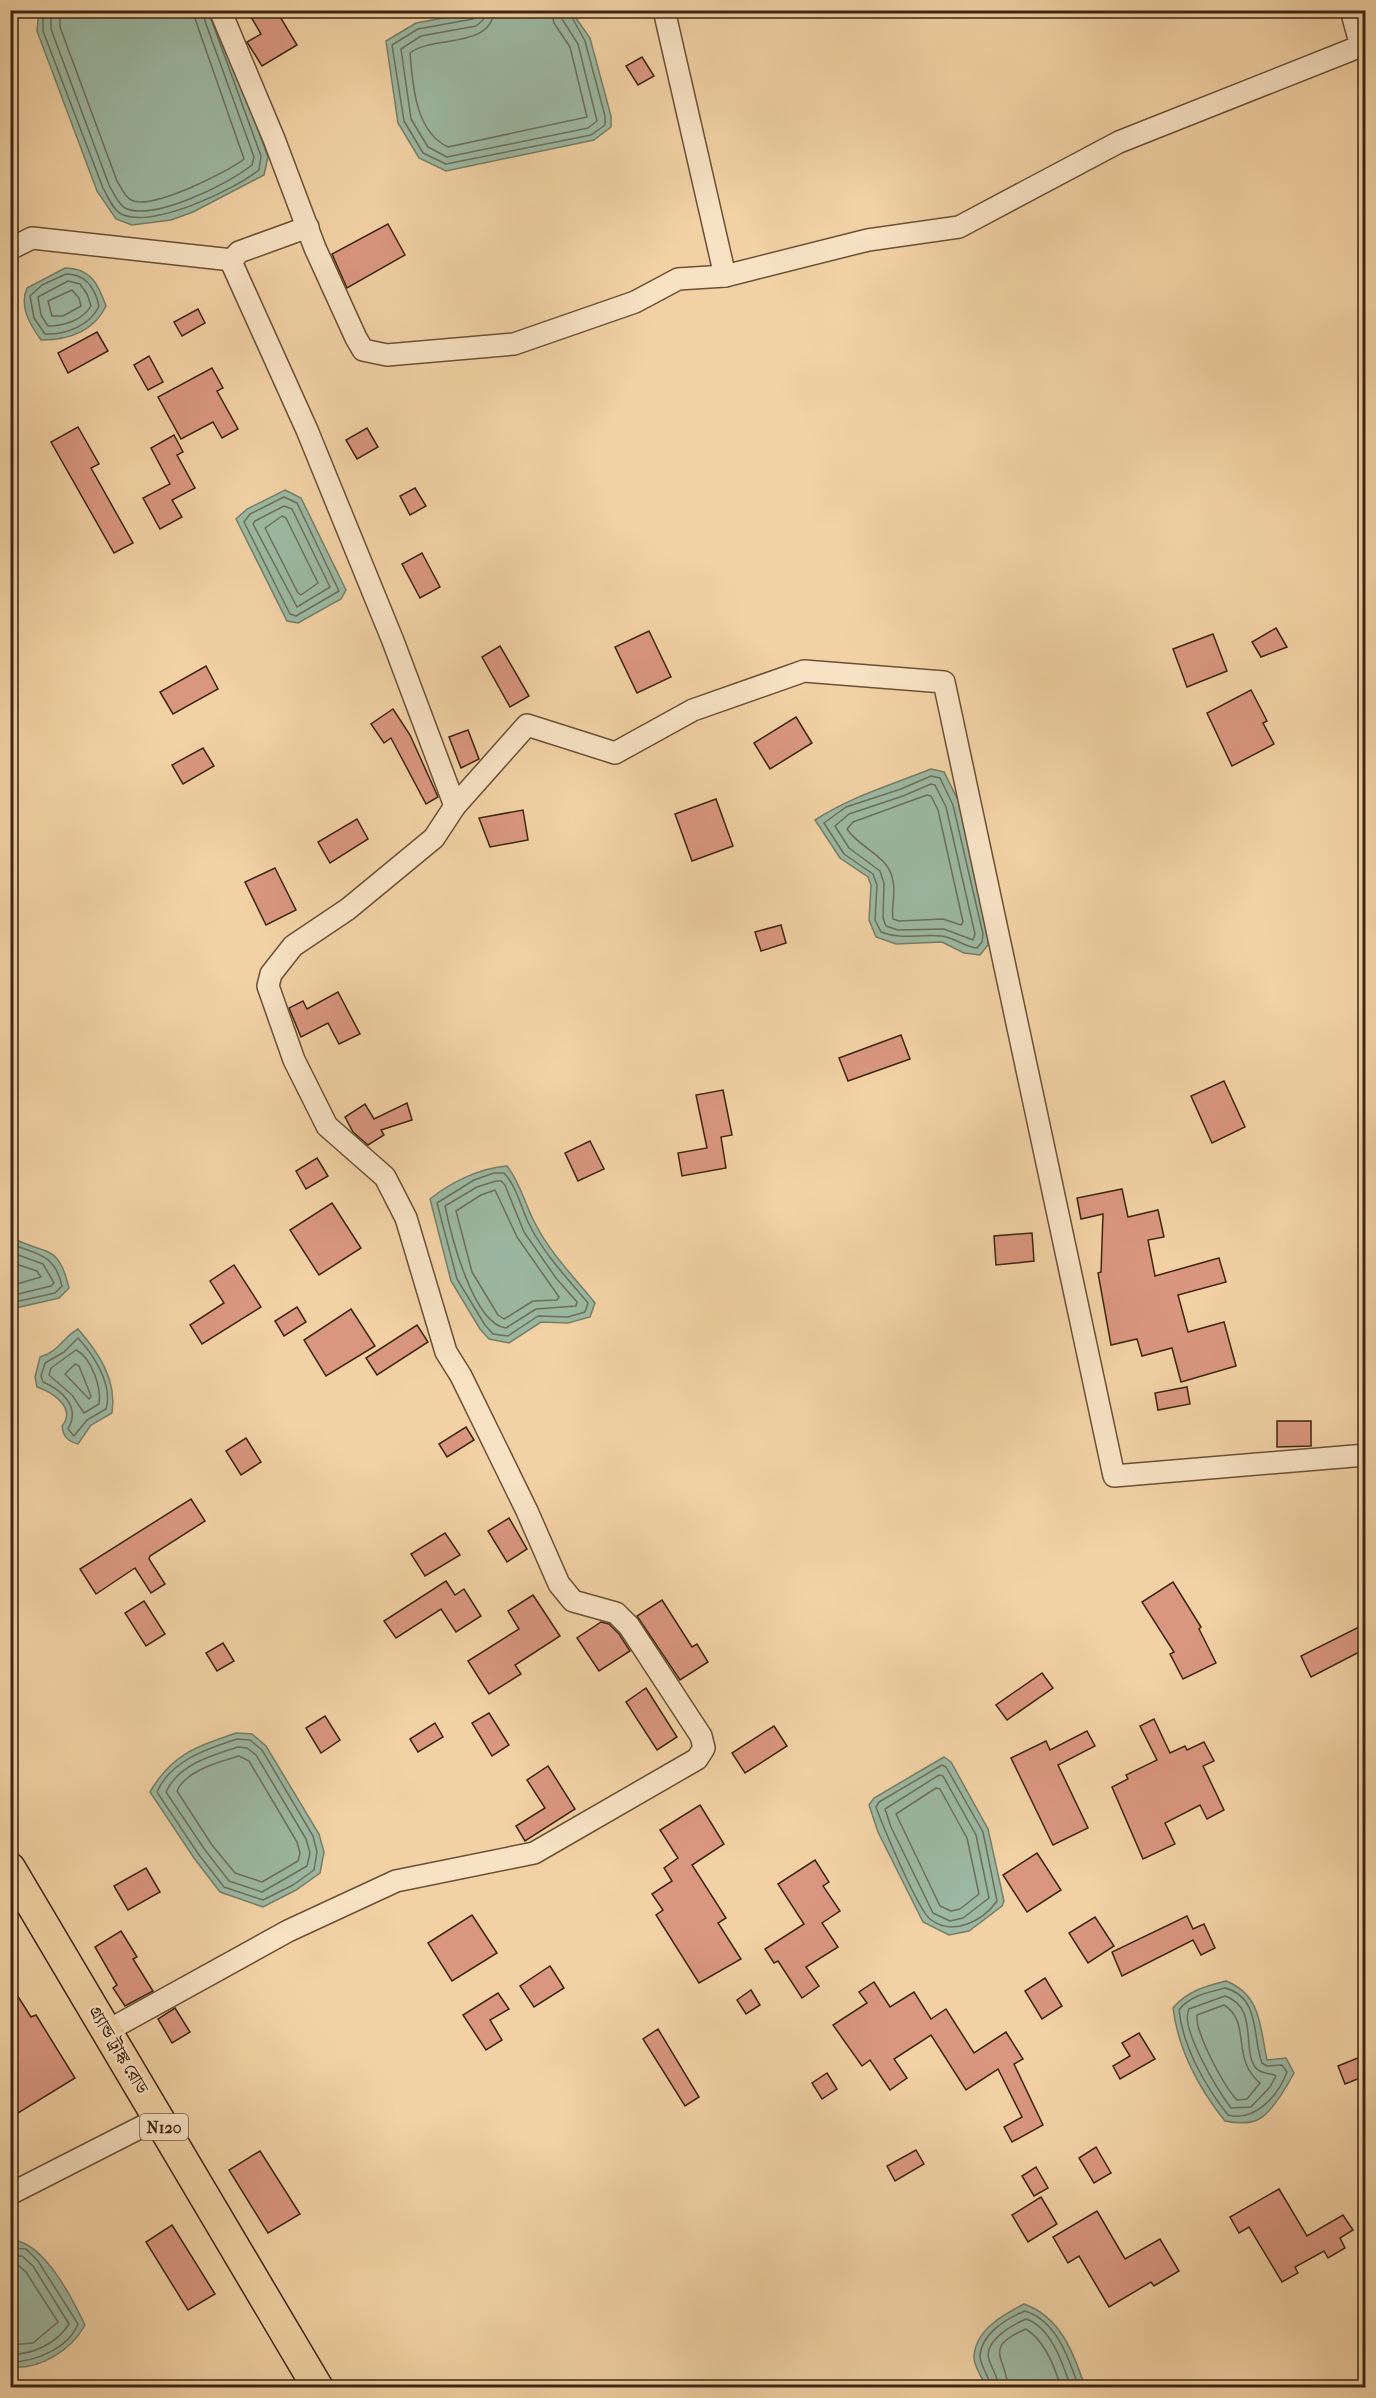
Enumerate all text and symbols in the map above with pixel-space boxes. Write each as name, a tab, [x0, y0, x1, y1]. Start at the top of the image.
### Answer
street label: গ্র্যান্ড ট্রাঙ্ক রোড	[84, 2002, 154, 2098]
road number: N120	[140, 2114, 188, 2140]

